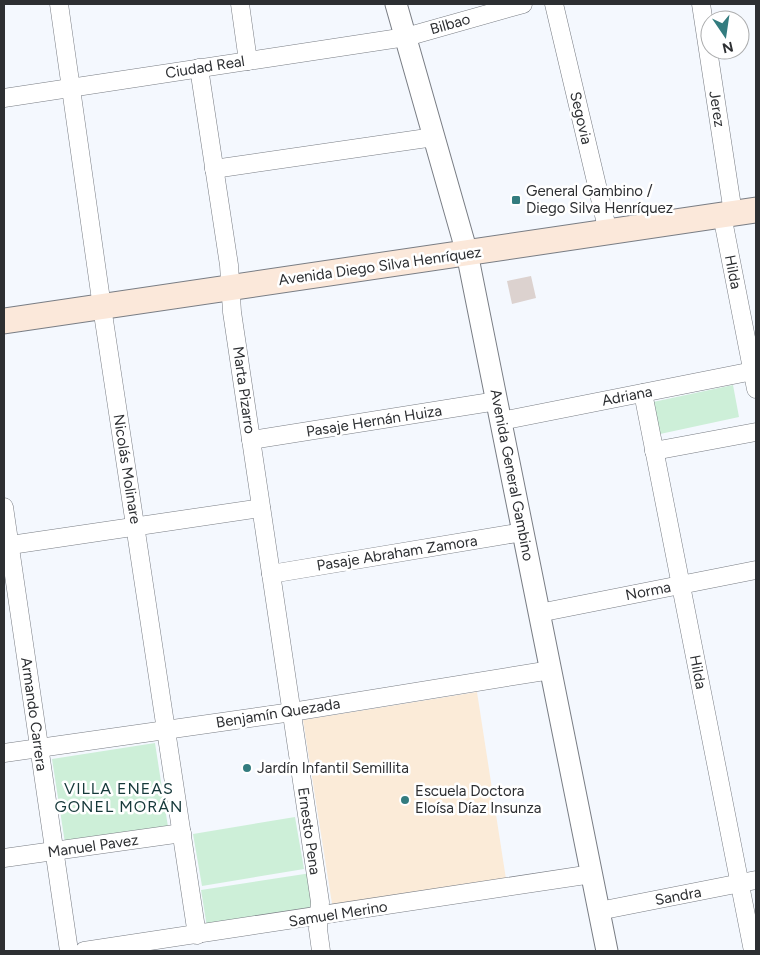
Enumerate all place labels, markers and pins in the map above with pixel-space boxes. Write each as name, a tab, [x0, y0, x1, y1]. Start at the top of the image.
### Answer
place label: General Gambino / Diego Silva Henríquez	[526, 182, 673, 217]
marker: General Gambino / Diego Silva Henríquez	[510, 194, 522, 206]
place label: Jardín Infantil Semillita	[257, 759, 409, 777]
marker: Jardín Infantil Semillita	[241, 762, 253, 774]
place label: Escuela Doctora Eloísa Díaz Insunza	[415, 782, 541, 817]
marker: Escuela Doctora Eloísa Díaz Insunza	[399, 794, 411, 806]

